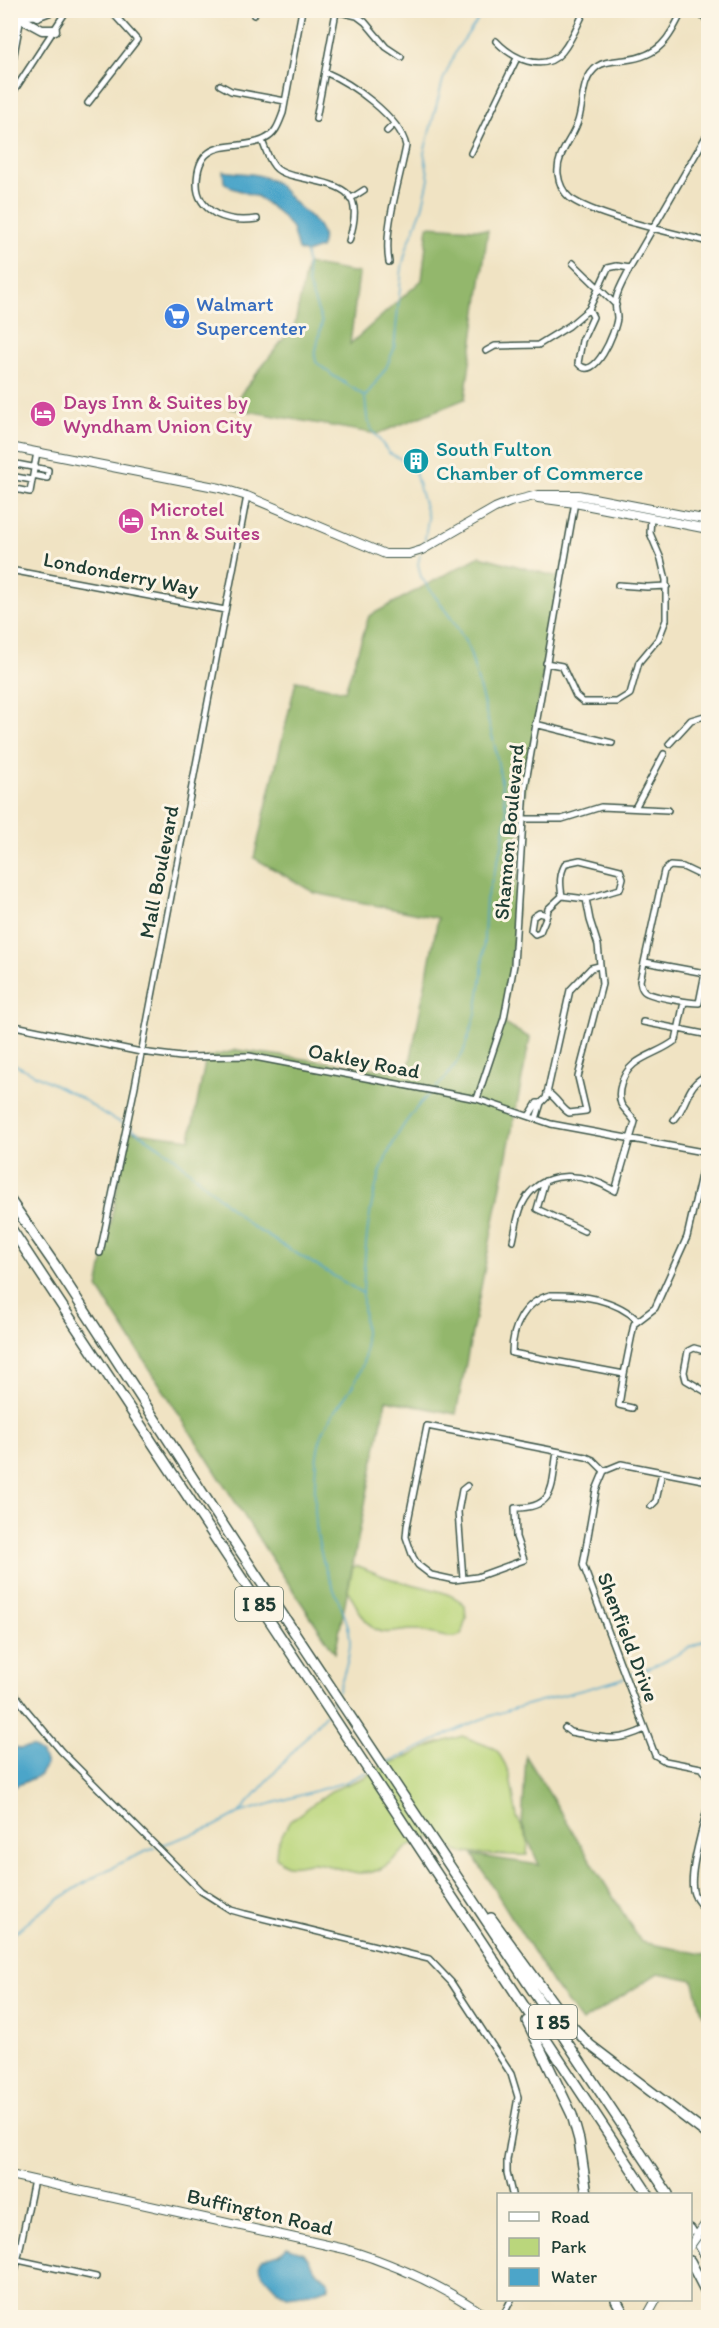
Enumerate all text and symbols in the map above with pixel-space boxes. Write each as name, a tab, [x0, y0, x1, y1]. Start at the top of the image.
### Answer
place label: Walmart Supercenter	[196, 291, 307, 340]
supermarket icon: Walmart Supercenter	[162, 301, 192, 331]
place label: Days Inn & Suites by Wyndham Union City	[63, 389, 252, 438]
hotel icon: Days Inn & Suites by Wyndham Union City	[28, 399, 58, 429]
place label: South Fulton Chamber of Commerce	[436, 436, 643, 485]
building icon: South Fulton Chamber of Commerce	[401, 446, 431, 476]
place label: Microtel Inn & Suites	[150, 496, 260, 545]
hotel icon: Microtel Inn & Suites	[116, 506, 146, 536]
street label: Londonderry Way	[41, 546, 201, 601]
street label: Shannon Boulevard	[488, 743, 529, 921]
street label: Mall Boulevard	[133, 803, 184, 941]
street label: Oakley Road	[306, 1037, 422, 1084]
street label: Shenfield Drive	[592, 1568, 665, 1705]
road number: I 85	[235, 1587, 283, 1621]
road number: I 85	[529, 2005, 577, 2039]
street label: Buffington Road	[185, 2183, 336, 2240]
legend	[497, 2193, 692, 2301]
text: Road	[551, 2206, 590, 2228]
text: Park	[551, 2236, 586, 2258]
text: Water	[551, 2266, 597, 2288]

